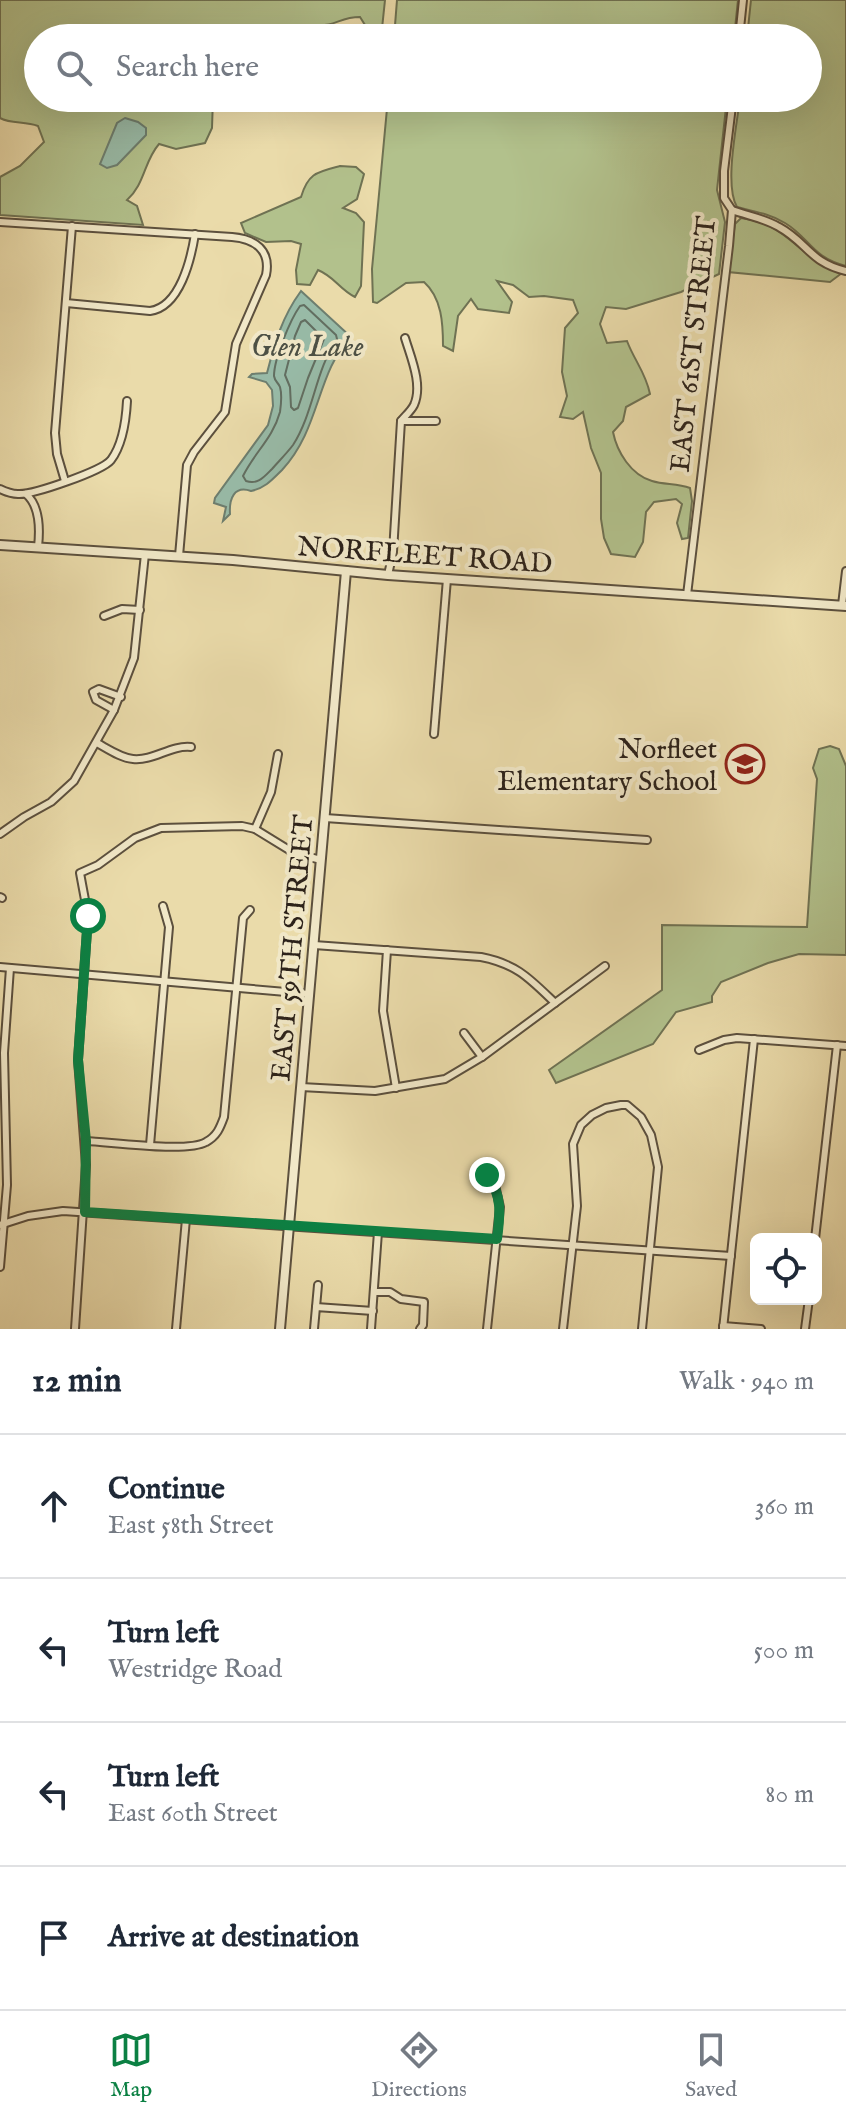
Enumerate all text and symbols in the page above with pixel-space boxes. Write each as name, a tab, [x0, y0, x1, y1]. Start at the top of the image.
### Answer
search box	[24, 24, 822, 112]
icon: search	[52, 46, 96, 90]
text: Search here	[116, 49, 259, 87]
street label: EAST 61ST STREET	[664, 214, 725, 474]
water label: Glen Lake	[250, 329, 364, 367]
street label: NORFLEET ROAD	[296, 530, 554, 583]
place label: Norfleet Elementary School	[497, 733, 717, 800]
school or university icon: Norfleet Elementary School	[724, 743, 766, 785]
street label: EAST 59TH STREET	[264, 813, 323, 1083]
route start	[70, 898, 106, 934]
route end	[469, 1157, 505, 1193]
map controls	[750, 1233, 822, 1305]
button: locate	[750, 1233, 822, 1305]
text: 12 min	[32, 1360, 122, 1403]
text: Walk · 940 m	[679, 1365, 814, 1398]
text: Continue	[108, 1471, 225, 1509]
icon: ahead	[32, 1484, 76, 1528]
text: 360 m	[755, 1490, 814, 1523]
text: East 58th Street	[108, 1509, 274, 1542]
text: Turn left	[108, 1615, 219, 1653]
icon: left	[32, 1628, 76, 1672]
text: 500 m	[753, 1634, 814, 1667]
text: Westridge Road	[108, 1653, 282, 1686]
text: Turn left	[108, 1759, 219, 1797]
icon: left	[32, 1772, 76, 1816]
text: 80 m	[765, 1778, 814, 1811]
text: East 60th Street	[108, 1797, 278, 1830]
icon: arrive	[32, 1916, 76, 1960]
text: Arrive at destination	[108, 1919, 359, 1957]
tab: Map	[109, 2028, 153, 2104]
tab: Directions	[371, 2028, 467, 2104]
tab: Saved	[685, 2028, 737, 2104]

